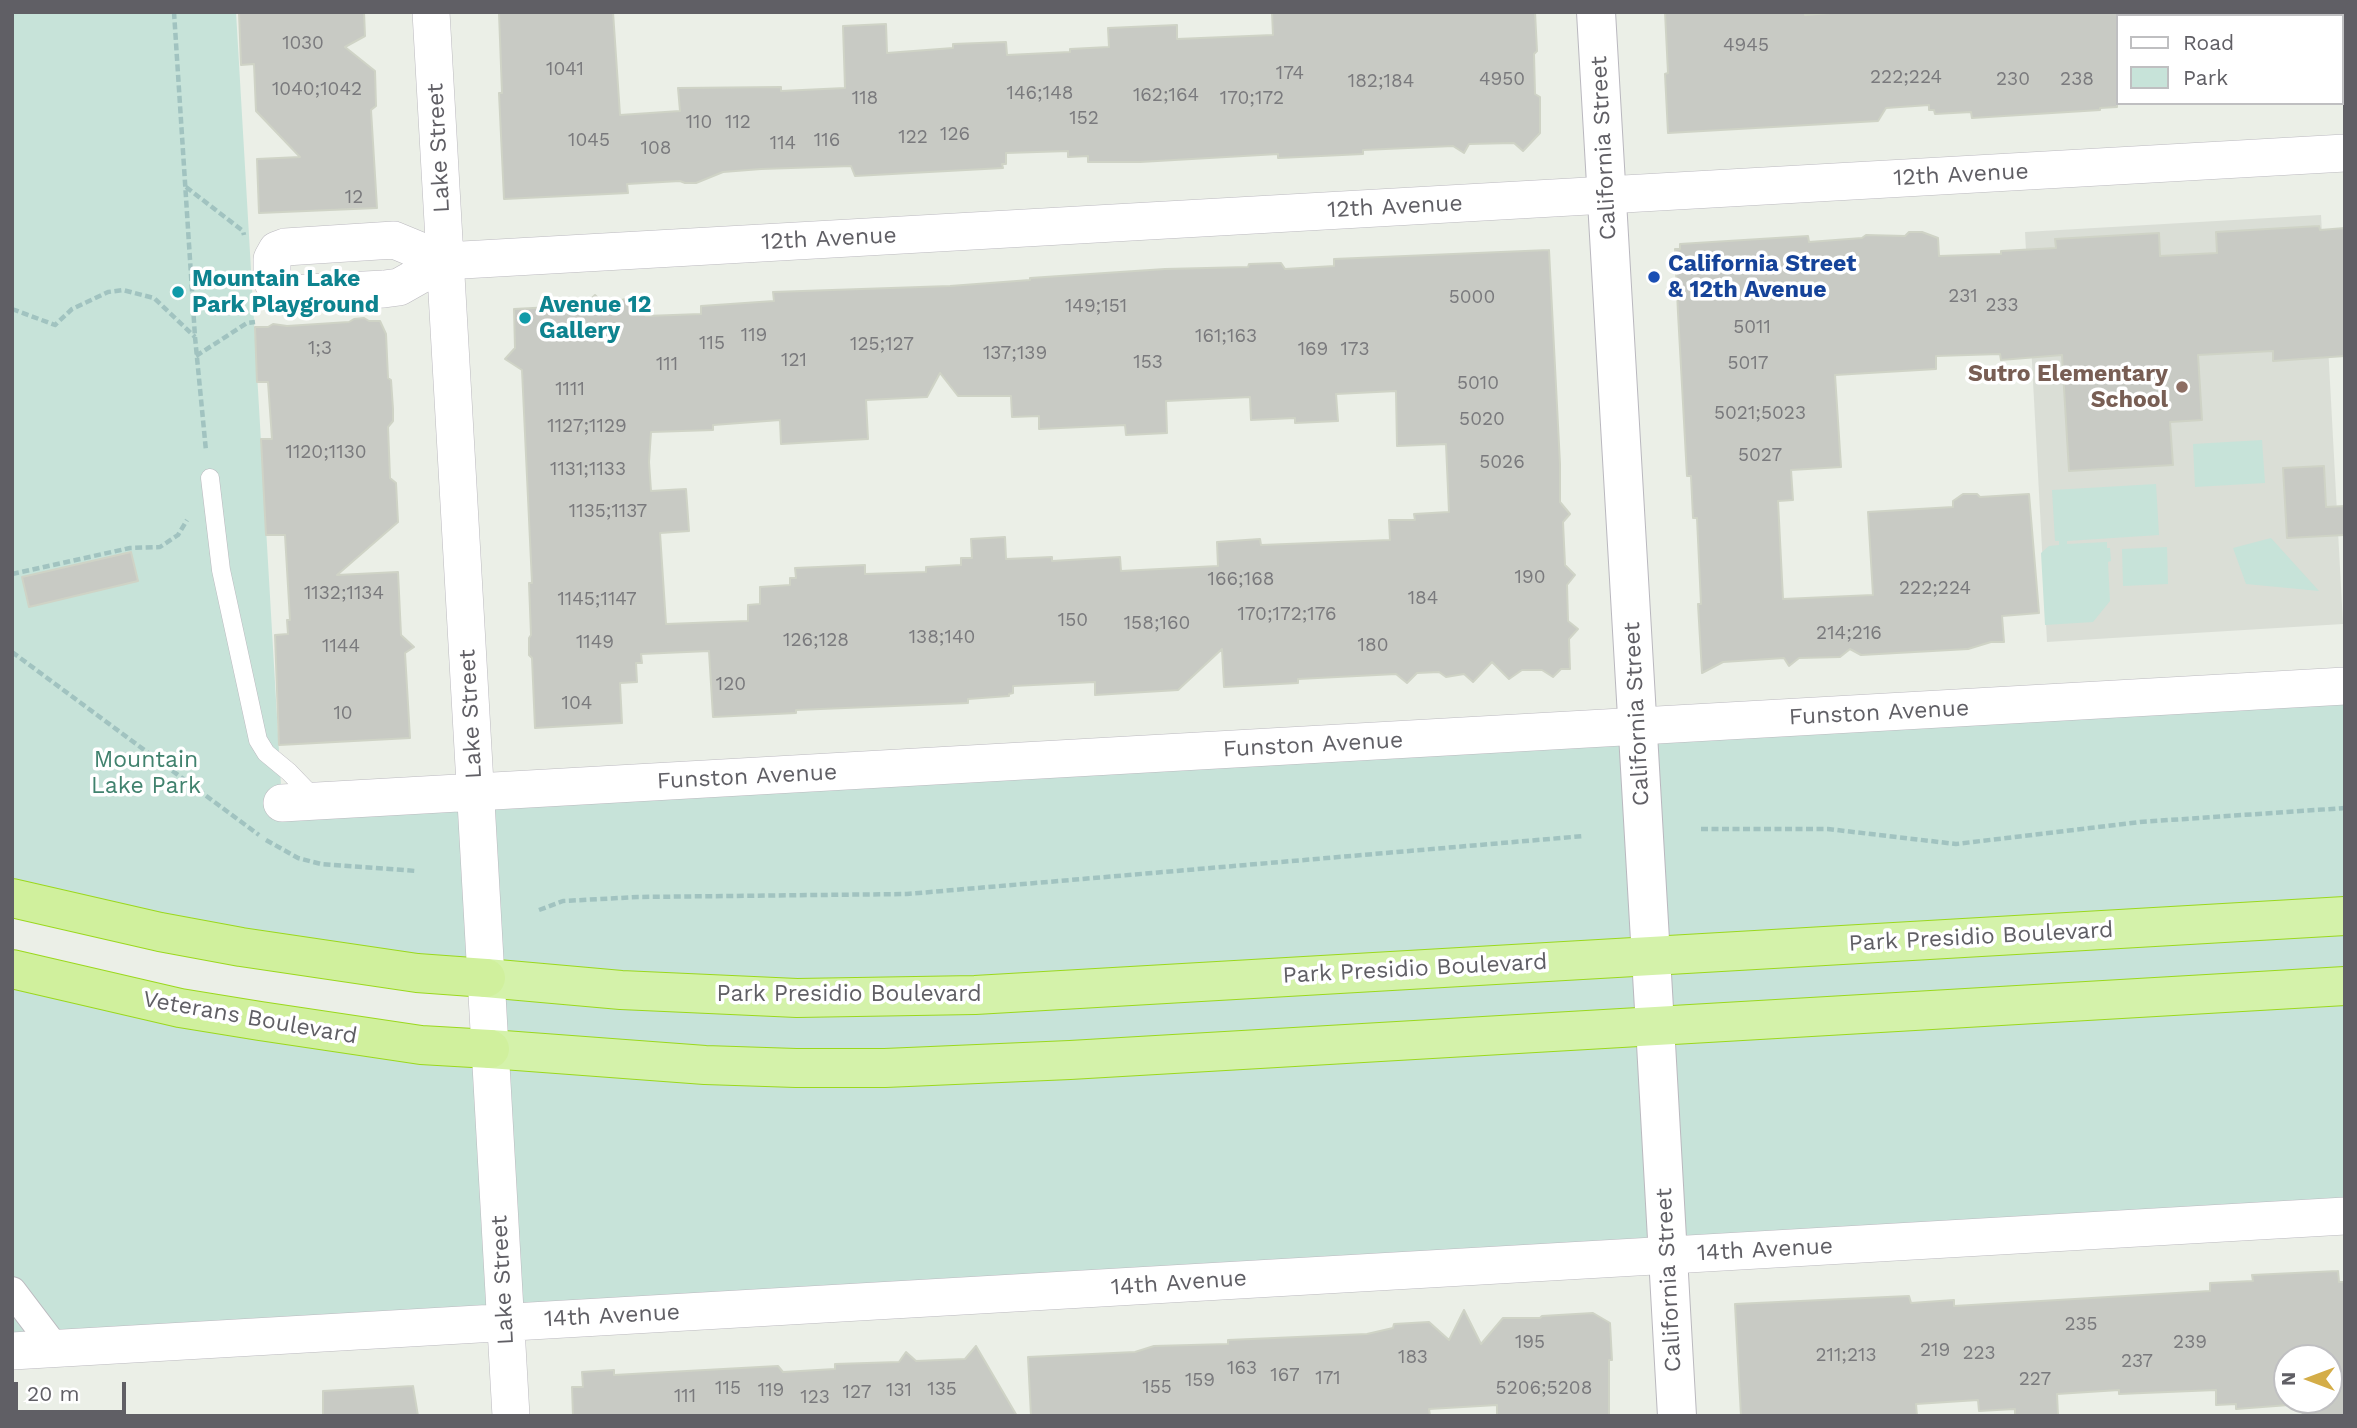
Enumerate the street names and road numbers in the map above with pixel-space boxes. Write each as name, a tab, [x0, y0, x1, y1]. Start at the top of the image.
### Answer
street label: California Street	[1585, 55, 1623, 241]
street label: Lake Street	[422, 82, 456, 214]
street label: 12th Avenue	[1893, 158, 2029, 192]
street label: 12th Avenue	[1327, 190, 1463, 224]
street label: 12th Avenue	[761, 222, 897, 256]
street label: California Street	[1618, 621, 1656, 807]
street label: Lake Street	[454, 648, 488, 780]
street label: Funston Avenue	[1788, 694, 1970, 732]
street label: Funston Avenue	[1222, 726, 1404, 764]
street label: Funston Avenue	[656, 758, 838, 796]
street label: Park Presidio Boulevard	[1848, 916, 2114, 958]
street label: Park Presidio Boulevard	[1282, 948, 1548, 990]
street label: Park Presidio Boulevard	[716, 980, 982, 1008]
street label: Veterans Boulevard	[141, 986, 359, 1050]
street label: California Street	[1650, 1187, 1688, 1373]
street label: Lake Street	[486, 1214, 520, 1346]
street label: 14th Avenue	[1696, 1233, 1834, 1267]
street label: 14th Avenue	[1110, 1264, 1248, 1302]
street label: 14th Avenue	[543, 1299, 681, 1333]

